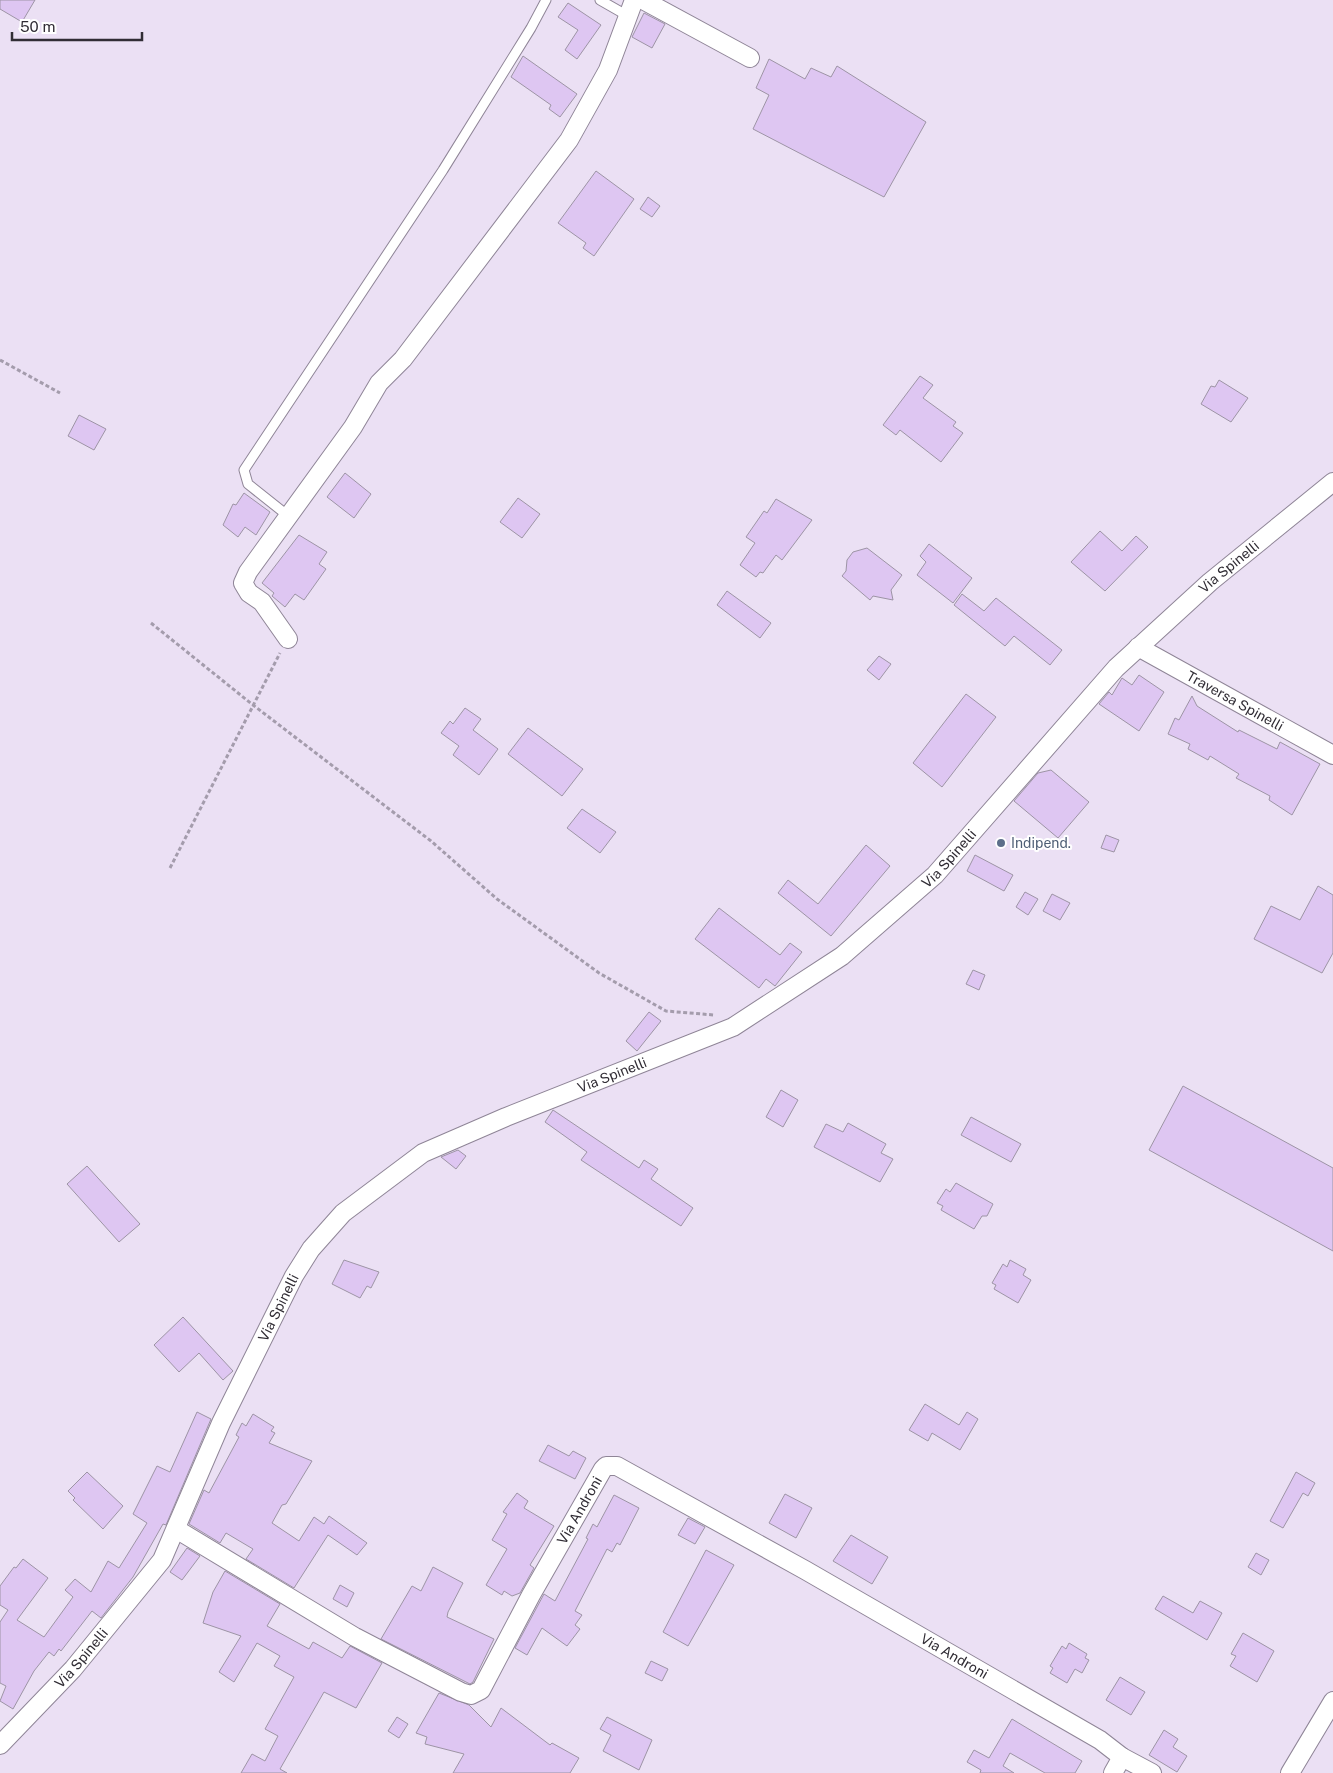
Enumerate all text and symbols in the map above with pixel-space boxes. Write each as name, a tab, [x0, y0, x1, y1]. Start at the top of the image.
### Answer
scale bar	[12, 10, 142, 42]
text: 50 m	[20, 18, 55, 35]
street label: Via Spinelli	[1195, 538, 1262, 596]
street label: Traversa Spinelli	[1184, 668, 1286, 734]
street label: Via Spinelli	[918, 826, 979, 891]
place label: Indipend.	[1011, 835, 1071, 851]
marker: Indipend.	[995, 837, 1007, 849]
street label: Via Spinelli	[575, 1054, 649, 1096]
street label: Via Spinelli	[255, 1271, 302, 1344]
street label: Via Androni	[554, 1474, 605, 1547]
street label: Via Spinelli	[51, 1625, 111, 1691]
street label: Via Androni	[918, 1630, 991, 1682]

